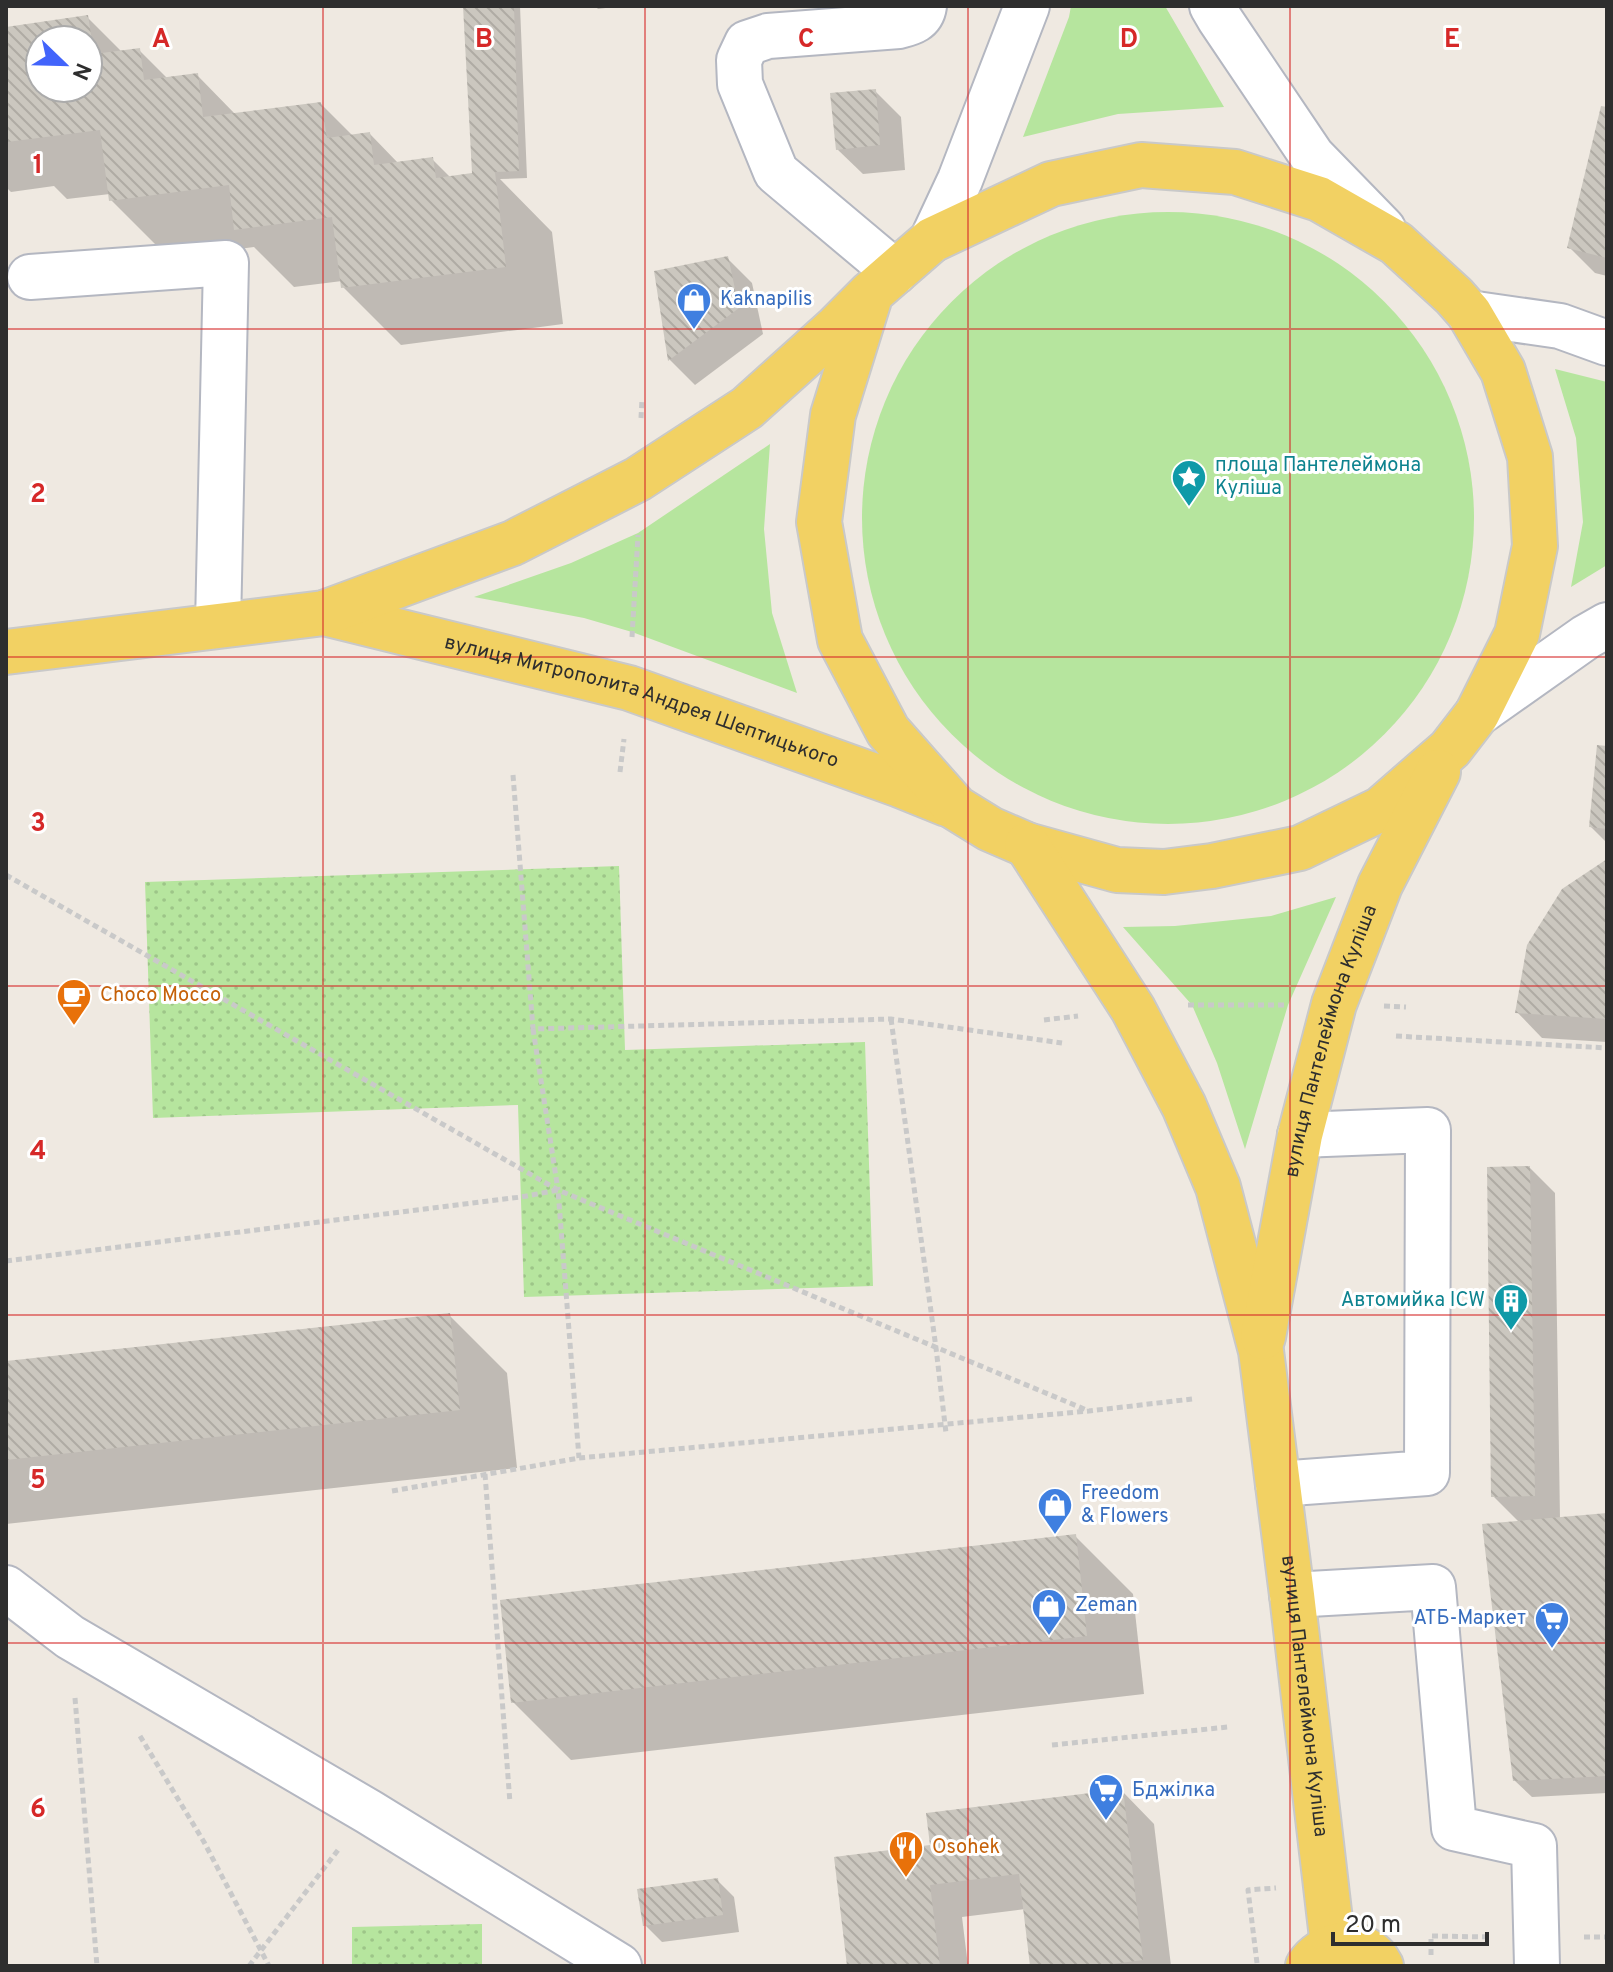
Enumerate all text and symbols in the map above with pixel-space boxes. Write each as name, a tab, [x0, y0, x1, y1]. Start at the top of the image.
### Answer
north arrow	[24, 24, 104, 104]
text: A	[152, 24, 170, 57]
text: B	[475, 24, 493, 57]
text: C	[798, 24, 814, 57]
text: D	[1120, 24, 1138, 57]
text: E	[1444, 24, 1460, 57]
text: N	[65, 58, 96, 83]
text: 1	[33, 150, 43, 183]
shop icon: Kaknapilis	[675, 281, 713, 331]
place label: Kaknapilis	[720, 287, 812, 313]
place label: площа Пантелеймона Куліша	[1215, 453, 1421, 502]
place icon: площа Пантелеймона Куліша	[1170, 458, 1208, 508]
text: 2	[30, 479, 46, 512]
street label: вулиця Митрополита Андрея Шептицького	[442, 630, 842, 775]
text: 3	[30, 808, 46, 841]
street label: вулиця Пантелеймона Куліша	[1279, 901, 1384, 1180]
cafe icon: Choco Mocco	[55, 977, 93, 1027]
place label: Choco Mocco	[100, 983, 221, 1009]
text: 4	[30, 1136, 46, 1169]
building icon: Автомийка ICW	[1492, 1282, 1530, 1332]
place label: Автомийка ICW	[1341, 1288, 1485, 1314]
text: 5	[30, 1465, 46, 1498]
place label: Freedom & Flowers	[1081, 1481, 1169, 1530]
shop icon: Freedom & Flowers	[1036, 1486, 1074, 1536]
street label: вулиця Пантелеймона Куліша	[1274, 1554, 1333, 1838]
shop icon: Zeman	[1030, 1587, 1068, 1637]
place label: Zeman	[1075, 1593, 1138, 1619]
supermarket icon: АТБ-Маркет	[1533, 1600, 1571, 1650]
place label: АТБ-Маркет	[1414, 1606, 1526, 1632]
supermarket icon: Бджілка	[1087, 1772, 1125, 1822]
place label: Бджілка	[1132, 1778, 1215, 1804]
text: 6	[30, 1794, 46, 1827]
restaurant icon: Оsоhek	[887, 1829, 925, 1879]
place label: Оsоhek	[932, 1835, 1000, 1861]
scale bar	[1333, 1896, 1487, 1946]
text: 20 m	[1345, 1911, 1401, 1941]

